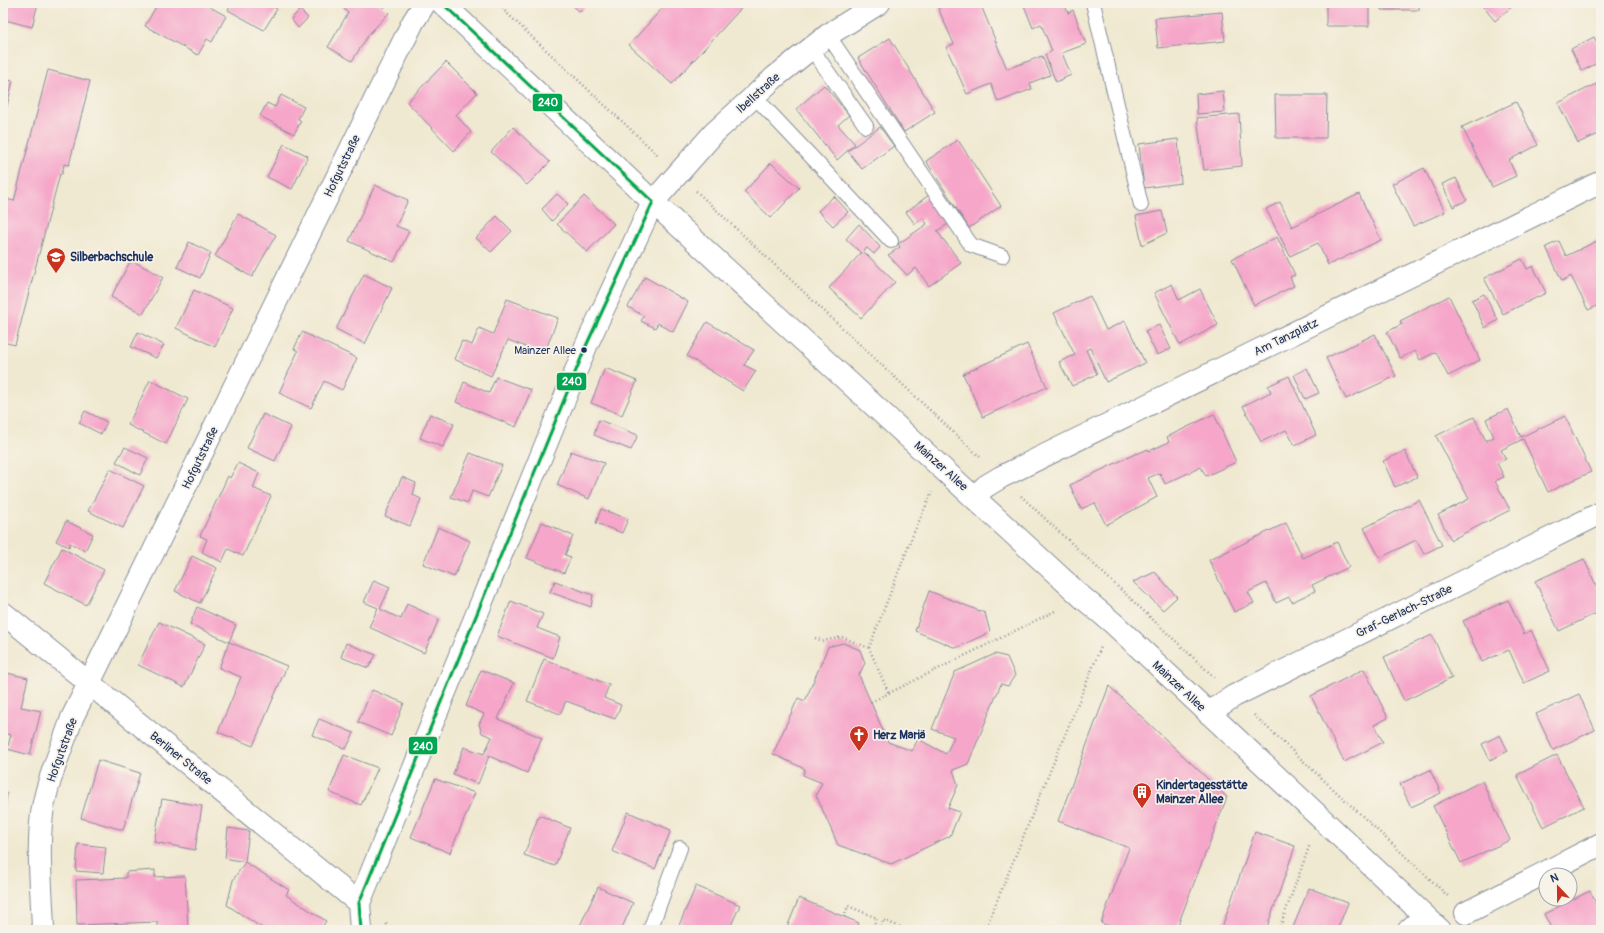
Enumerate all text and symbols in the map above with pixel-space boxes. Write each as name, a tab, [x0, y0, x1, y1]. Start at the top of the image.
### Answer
street label: Ibellstraße	[733, 70, 783, 117]
line badge: 240	[532, 93, 563, 112]
text: 240	[538, 96, 559, 109]
street label: Hofgutstraße	[321, 133, 364, 200]
school or university icon: Silberbachschule	[45, 246, 67, 274]
place label: Silberbachschule	[70, 250, 154, 265]
street label: Am Tanzplatz	[1252, 315, 1321, 359]
place label: Mainzer Allee	[514, 344, 577, 357]
marker: Mainzer Allee	[579, 345, 589, 355]
line badge: 240	[556, 372, 587, 391]
text: 240	[562, 375, 583, 388]
street label: Hofgutstraße	[179, 425, 222, 492]
street label: Mainzer Allee	[911, 438, 971, 495]
street label: Graf-Gerlach-Straße	[1354, 582, 1455, 641]
street label: Mainzer Allee	[1149, 658, 1208, 715]
street label: Hofgutstraße	[44, 716, 81, 784]
church icon: Herz Mariä	[848, 724, 870, 752]
place label: Herz Mariä	[873, 728, 926, 743]
street label: Berliner Straße	[147, 729, 215, 788]
line badge: 240	[408, 736, 438, 755]
text: 240	[413, 740, 434, 753]
place label: Kindertagesstätte Mainzer Allee	[1156, 778, 1249, 807]
building icon: Kindertagesstätte Mainzer Allee	[1131, 781, 1153, 809]
north arrow	[1538, 867, 1578, 907]
text: N	[1549, 871, 1561, 886]

